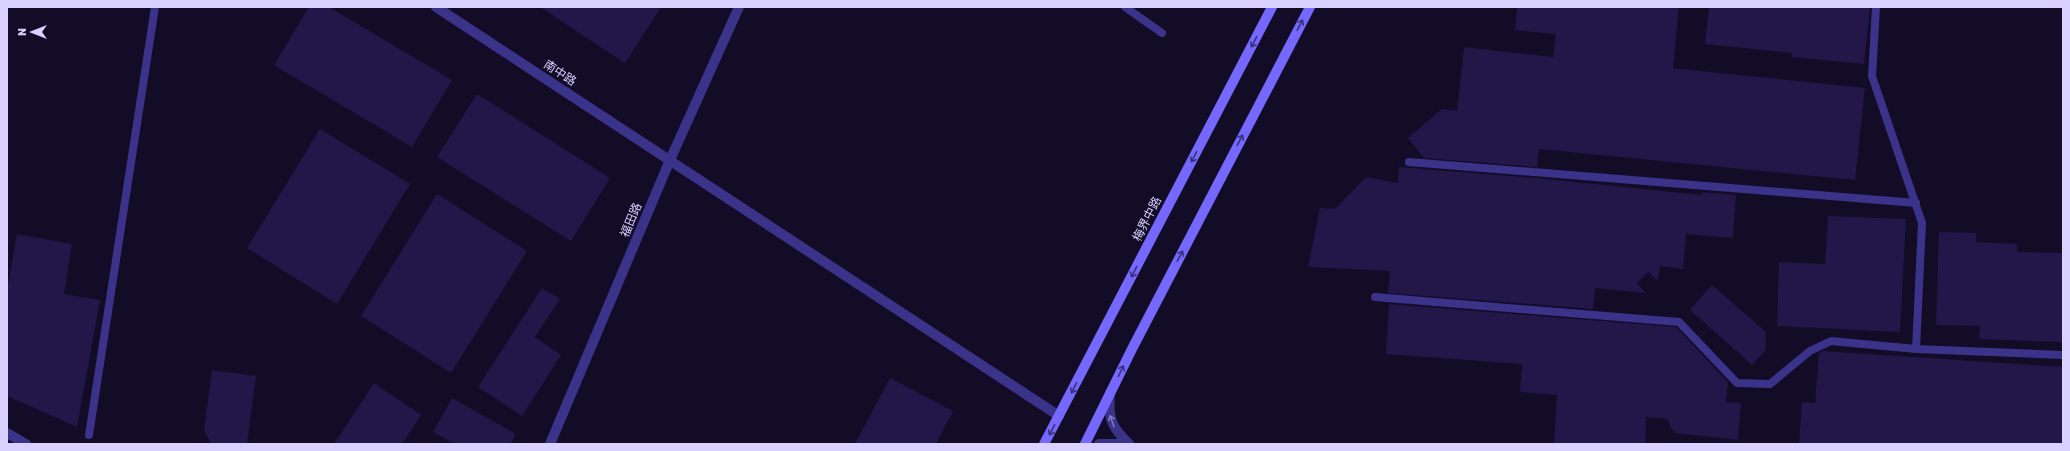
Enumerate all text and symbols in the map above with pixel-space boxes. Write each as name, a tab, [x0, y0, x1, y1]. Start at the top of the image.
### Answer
north arrow	[12, 12, 52, 52]
one-way arrow	[1297, 19, 1305, 31]
text: N	[16, 28, 29, 36]
one-way arrow	[1250, 35, 1257, 47]
street label: 南中路	[541, 57, 579, 89]
one-way arrow	[1237, 135, 1244, 147]
one-way arrow	[1190, 151, 1197, 163]
street label: 梅界中路	[1130, 194, 1164, 244]
street label: 福田路	[618, 201, 644, 239]
one-way arrow	[1177, 250, 1184, 262]
one-way arrow	[1130, 266, 1137, 278]
one-way arrow	[1118, 365, 1125, 377]
one-way arrow	[1069, 381, 1077, 393]
one-way arrow	[1107, 415, 1115, 427]
one-way arrow	[1047, 424, 1055, 436]

